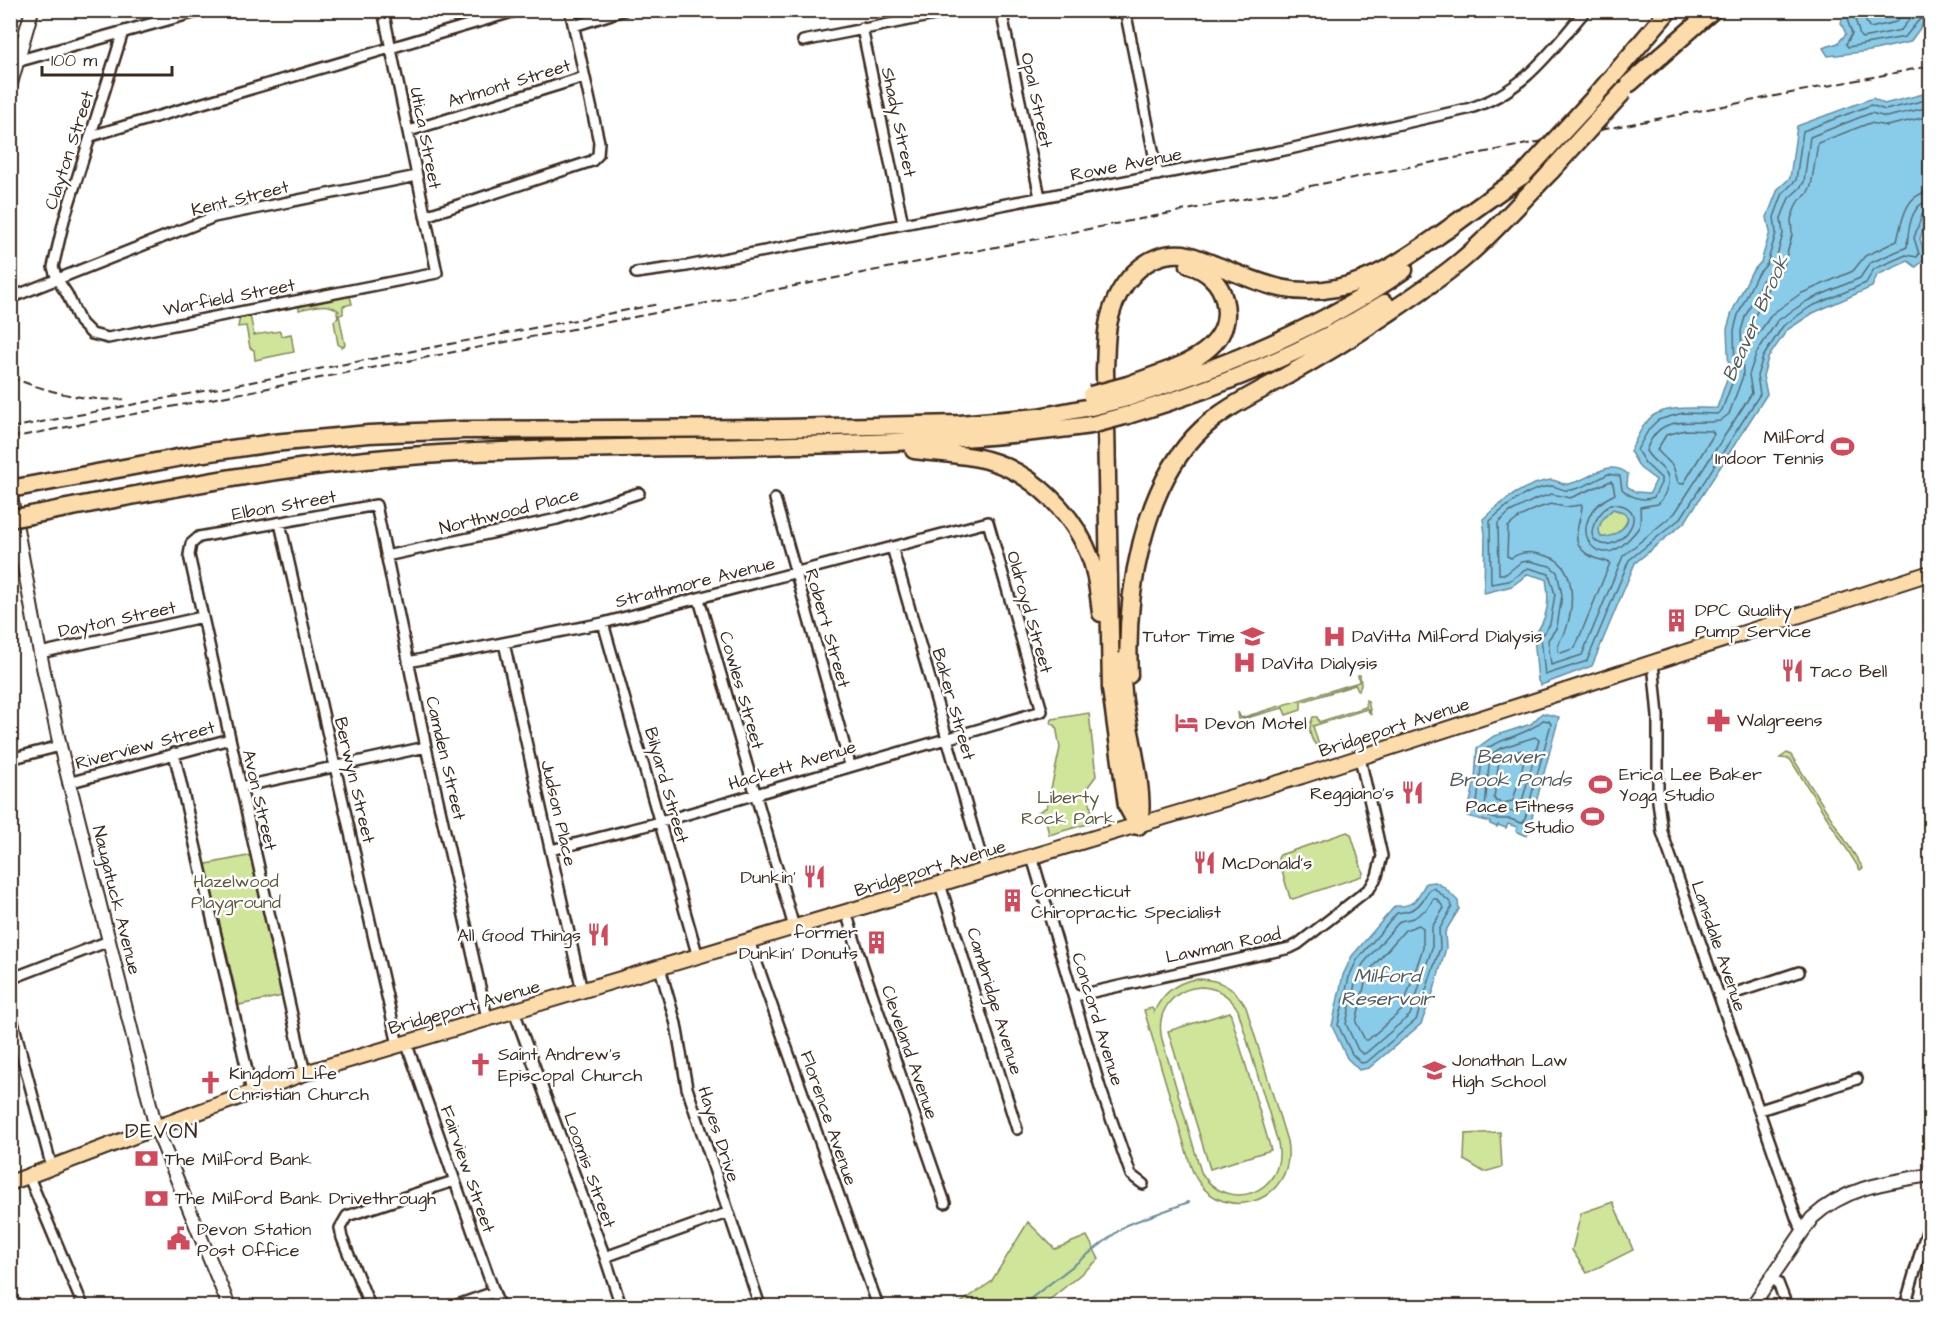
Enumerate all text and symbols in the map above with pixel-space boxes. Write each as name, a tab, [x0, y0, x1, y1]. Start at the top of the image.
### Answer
scale bar	[42, 39, 172, 77]
text: 100 m	[51, 48, 97, 73]
street label: Opal Street	[1014, 50, 1059, 151]
street label: Arlmont Street	[445, 53, 574, 114]
street label: Shady Street	[874, 65, 922, 180]
street label: Utica Street	[403, 85, 448, 192]
street label: Clayton Street	[38, 87, 102, 213]
street label: Rowe Avenue	[1068, 141, 1184, 188]
street label: Kent Street	[189, 174, 292, 223]
water label: Beaver Brook	[1716, 250, 1797, 386]
street label: Warfield Street	[161, 272, 298, 323]
place label: Milford Indoor Tennis	[1715, 425, 1824, 471]
sports icon: Milford Indoor Tennis	[1829, 434, 1855, 460]
street label: Northwood Place	[437, 482, 582, 541]
street label: Elbon Street	[230, 484, 339, 527]
street label: Oldroyd Street	[999, 548, 1059, 677]
street label: Strathmore Avenue	[613, 551, 778, 614]
street label: Robert Street	[799, 566, 857, 691]
street label: Dayton Street	[56, 595, 179, 645]
place label: DPC Quality Pump Service	[1695, 598, 1812, 644]
building icon: DPC Quality Pump Service	[1664, 607, 1690, 633]
school or university icon: Tutor Time	[1240, 623, 1266, 649]
hospital icon: DaVitta Milford Dialysis	[1321, 623, 1347, 649]
place label: Tutor Time	[1142, 624, 1235, 649]
place label: DaVitta Milford Dialysis	[1352, 624, 1542, 650]
street label: Cowles Street	[713, 628, 771, 753]
street label: Baker Street	[926, 645, 982, 764]
hospital icon: DaVita Dialysis	[1231, 650, 1257, 676]
place label: DaVita Dialysis	[1262, 651, 1378, 677]
restaurant icon: Taco Bell	[1779, 658, 1805, 684]
place label: Taco Bell	[1810, 659, 1887, 684]
street label: Bridgeport Avenue	[1316, 691, 1473, 765]
street label: Camden Street	[419, 694, 472, 823]
pharmacy icon: Walgreens	[1706, 707, 1732, 733]
place label: Walgreens	[1737, 708, 1823, 734]
hotel icon: Devon Motel	[1174, 710, 1200, 736]
place label: Devon Motel	[1205, 711, 1307, 736]
street label: Riverview Street	[73, 715, 218, 776]
street label: Berwyn Street	[327, 715, 381, 847]
street label: Bilyard Street	[637, 724, 695, 847]
street label: Hackett Avenue	[725, 734, 859, 797]
water label: Beaver Brook Ponds	[1449, 743, 1572, 794]
street label: Avon Street	[236, 747, 283, 854]
street label: Judson Place	[534, 758, 583, 869]
place label: Erica Lee Baker Yoga Studio	[1619, 762, 1762, 809]
sports icon: Erica Lee Baker Yoga Studio	[1588, 771, 1614, 797]
restaurant icon: Reggiano's	[1399, 780, 1425, 806]
place label: Reggiano's	[1310, 781, 1394, 807]
park label: Liberty Rock Park	[1021, 785, 1115, 831]
place label: Pace Fitness Studio	[1466, 794, 1574, 840]
sports icon: Pace Fitness Studio	[1579, 803, 1605, 829]
street label: Naugatuck Avenue	[85, 823, 147, 978]
street label: Bridgeport Avenue	[852, 834, 1009, 904]
restaurant icon: McDonald's	[1191, 850, 1217, 876]
place label: McDonald's	[1222, 851, 1312, 876]
restaurant icon: Dunkin'	[801, 864, 827, 890]
place label: Dunkin'	[740, 865, 796, 890]
park label: Hazelwood Playground	[191, 869, 281, 916]
street label: Lansdale Avenue	[1685, 878, 1753, 1015]
place label: Connecticut Chiropractic Specialist	[1031, 879, 1222, 925]
building icon: Connecticut Chiropractic Specialist	[1000, 888, 1026, 914]
place label: former Dunkin' Donuts	[739, 920, 858, 966]
street label: Lawman Road	[1163, 921, 1283, 970]
restaurant icon: All Good Things	[586, 922, 612, 948]
place label: All Good Things	[457, 923, 581, 949]
street label: Cambridge Avenue	[959, 925, 1029, 1078]
building icon: former Dunkin' Donuts	[863, 929, 889, 955]
street label: Concord Avenue	[1065, 949, 1130, 1089]
water label: Milford Reservoir	[1341, 962, 1435, 1013]
street label: Bridgeport Avenue	[385, 974, 543, 1042]
street label: Cleveland Avenue	[875, 982, 944, 1123]
place label: Saint Andrew's Episcopal Church	[498, 1042, 642, 1088]
street label: Florence Avenue	[794, 1047, 863, 1189]
place label: Jonathan Law High School	[1452, 1048, 1568, 1095]
church icon: Saint Andrew's Episcopal Church	[467, 1051, 493, 1077]
school or university icon: Jonathan Law High School	[1421, 1057, 1447, 1083]
place label: Kingdom Life Cnristian Church	[229, 1061, 369, 1107]
church icon: Kingdom Life Cnristian Church	[198, 1070, 224, 1096]
street label: Hayes Drive	[690, 1083, 746, 1186]
street label: Fairview Street	[434, 1102, 501, 1237]
street label: Loomis Street	[557, 1109, 622, 1232]
district label: DEVON	[125, 1117, 199, 1146]
bank icon: The Milford Bank	[134, 1146, 160, 1172]
place label: The Milford Bank	[165, 1147, 312, 1172]
bank icon: The Milford Bank Drivethrough	[144, 1185, 170, 1211]
place label: The Milford Bank Drivethrough	[175, 1186, 436, 1212]
place label: Devon Station Post Office	[197, 1217, 311, 1263]
public building icon: Devon Station Post Office	[166, 1226, 192, 1252]

